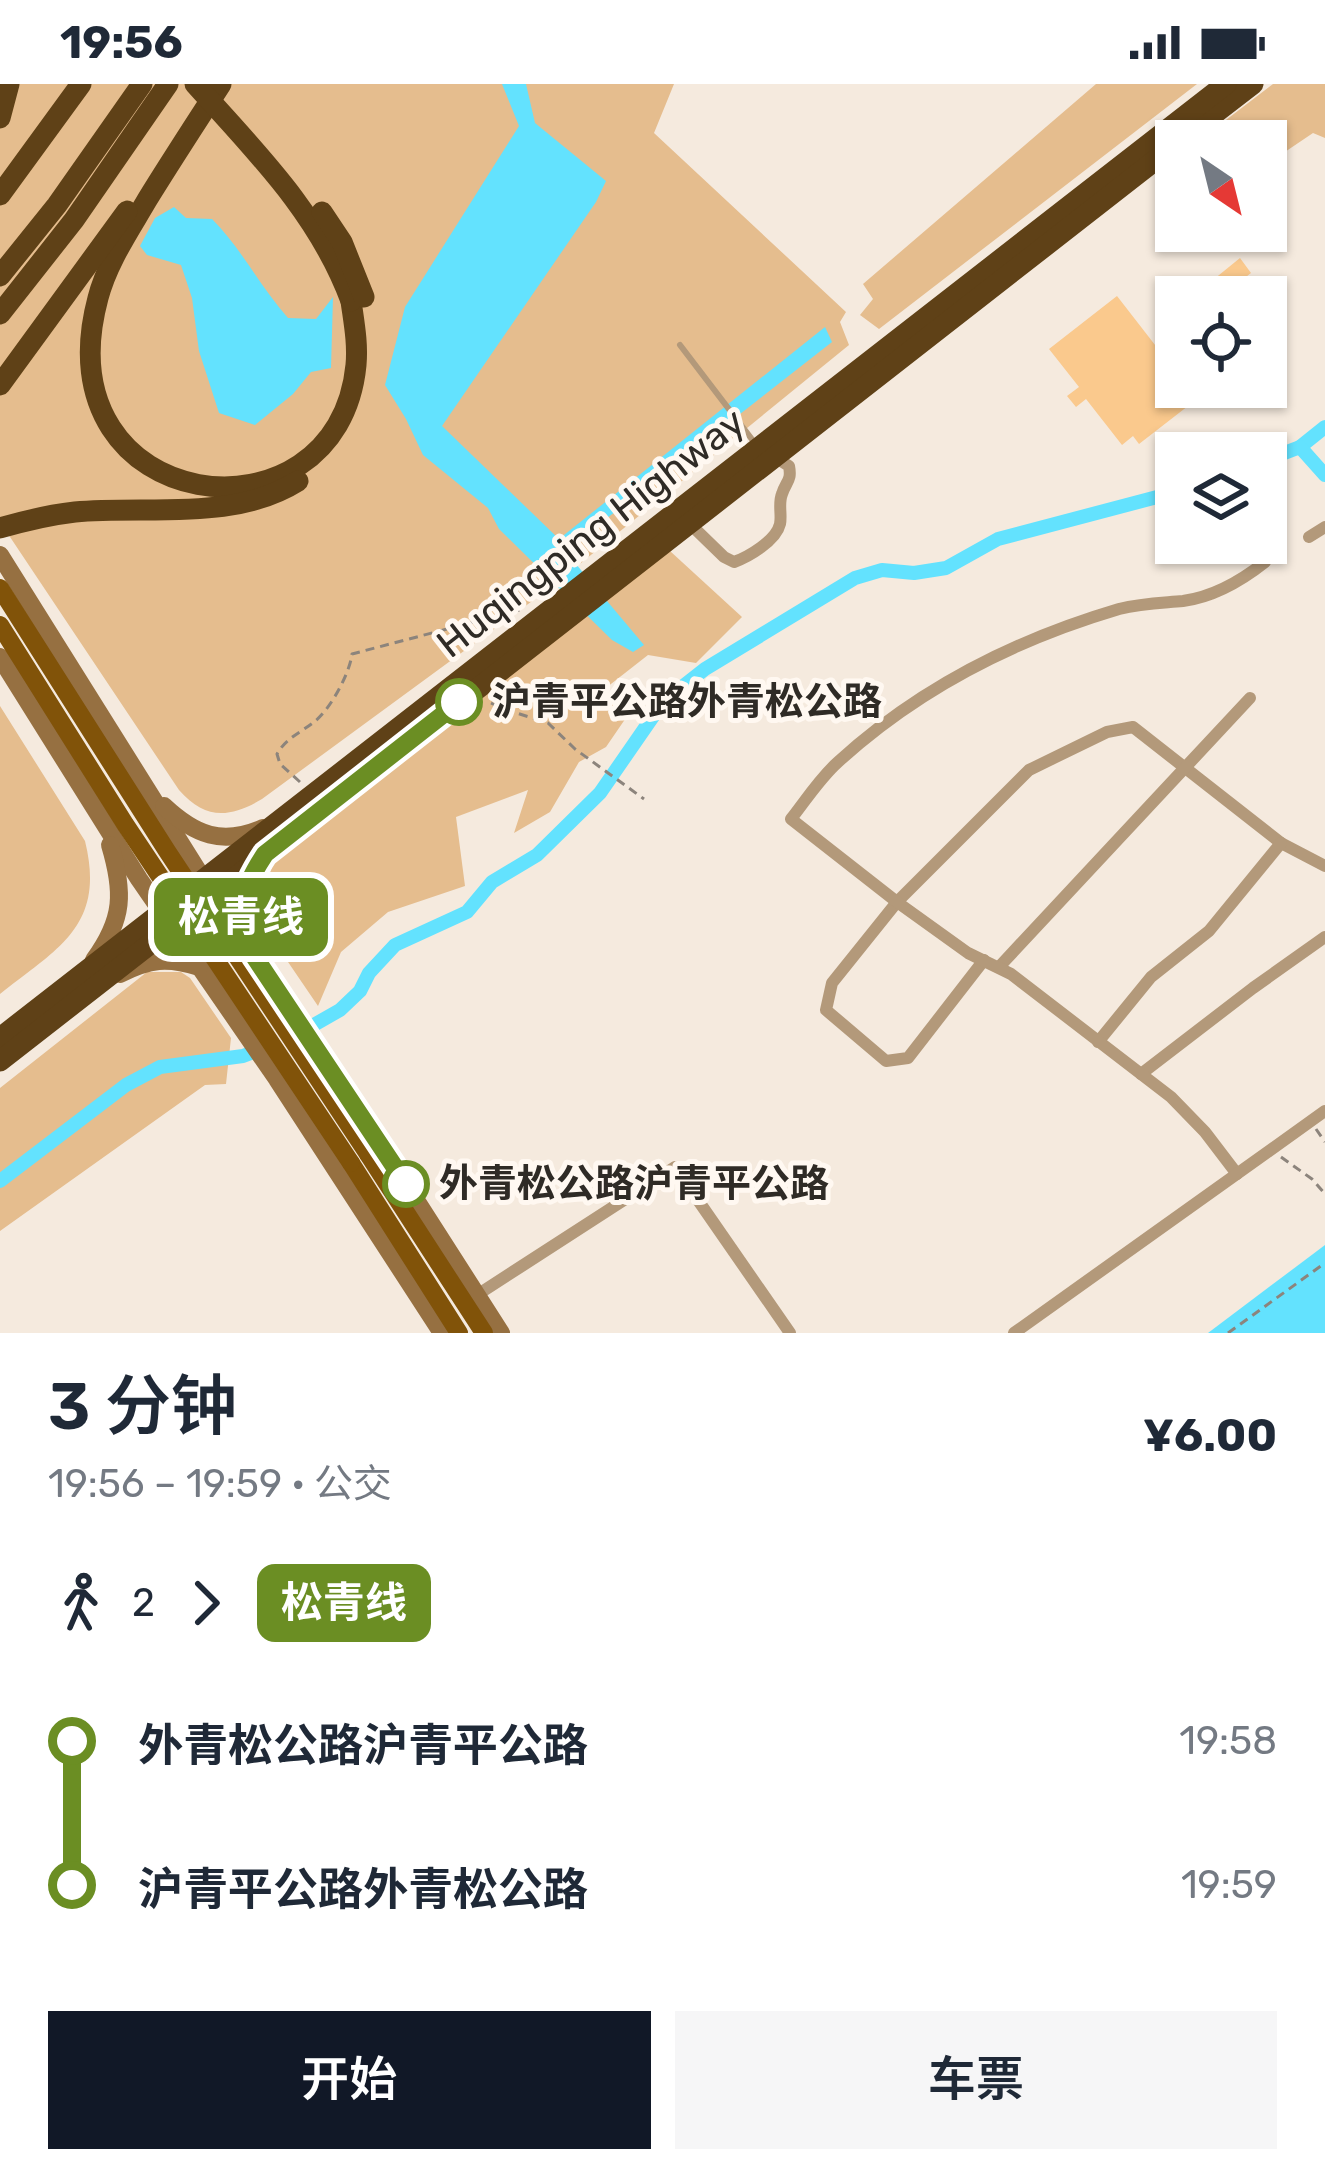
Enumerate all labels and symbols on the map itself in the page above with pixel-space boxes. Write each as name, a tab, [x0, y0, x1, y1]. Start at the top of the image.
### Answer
north arrow	[1155, 120, 1287, 252]
street label: Huqingping Highway	[428, 399, 754, 667]
place label: 沪青平公路外青松公路	[492, 679, 882, 725]
marker: 沪青平公路外青松公路	[437, 680, 481, 724]
line badge: 松青线	[172, 878, 310, 956]
place label: 外青松公路沪青平公路	[439, 1161, 829, 1207]
marker: 外青松公路沪青平公路	[384, 1162, 428, 1206]

